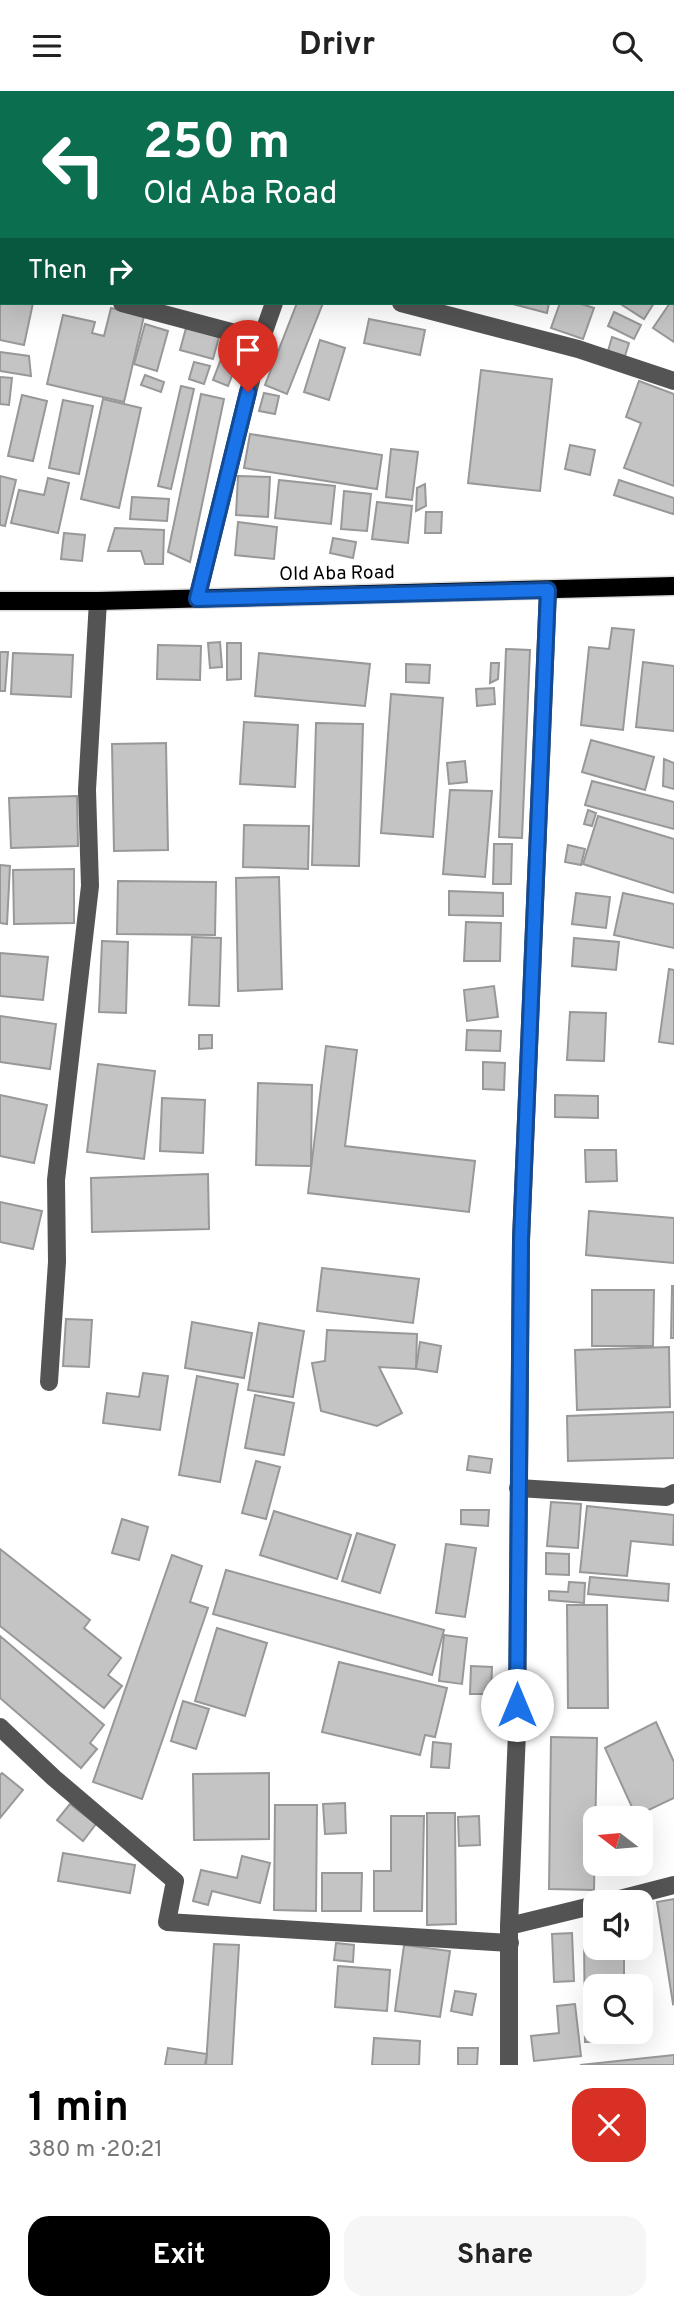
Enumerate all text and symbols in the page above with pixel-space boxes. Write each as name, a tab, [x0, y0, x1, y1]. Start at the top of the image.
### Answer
text: Drivr	[299, 26, 375, 66]
icon: menu	[28, 27, 66, 65]
icon: search	[608, 27, 646, 65]
text: 250 m	[143, 114, 290, 176]
icon: left	[28, 119, 119, 210]
text: Old Aba Road	[143, 175, 338, 215]
icon: right	[101, 252, 139, 290]
text: Then	[28, 255, 87, 288]
pin	[218, 320, 278, 392]
icon: arrive	[229, 331, 267, 369]
street label: Old Aba Road	[279, 561, 395, 587]
position arrow	[480, 1668, 554, 1742]
north arrow	[583, 1806, 653, 1876]
map controls	[583, 1806, 653, 2044]
button: sound	[583, 1890, 653, 1960]
button: search	[583, 1974, 653, 2044]
text: 1 min	[28, 2083, 129, 2136]
button: close	[572, 2088, 646, 2162]
text: 380 m · 20:21	[28, 2136, 163, 2165]
button: Exit	[28, 2216, 330, 2296]
button: Share	[344, 2216, 646, 2296]

